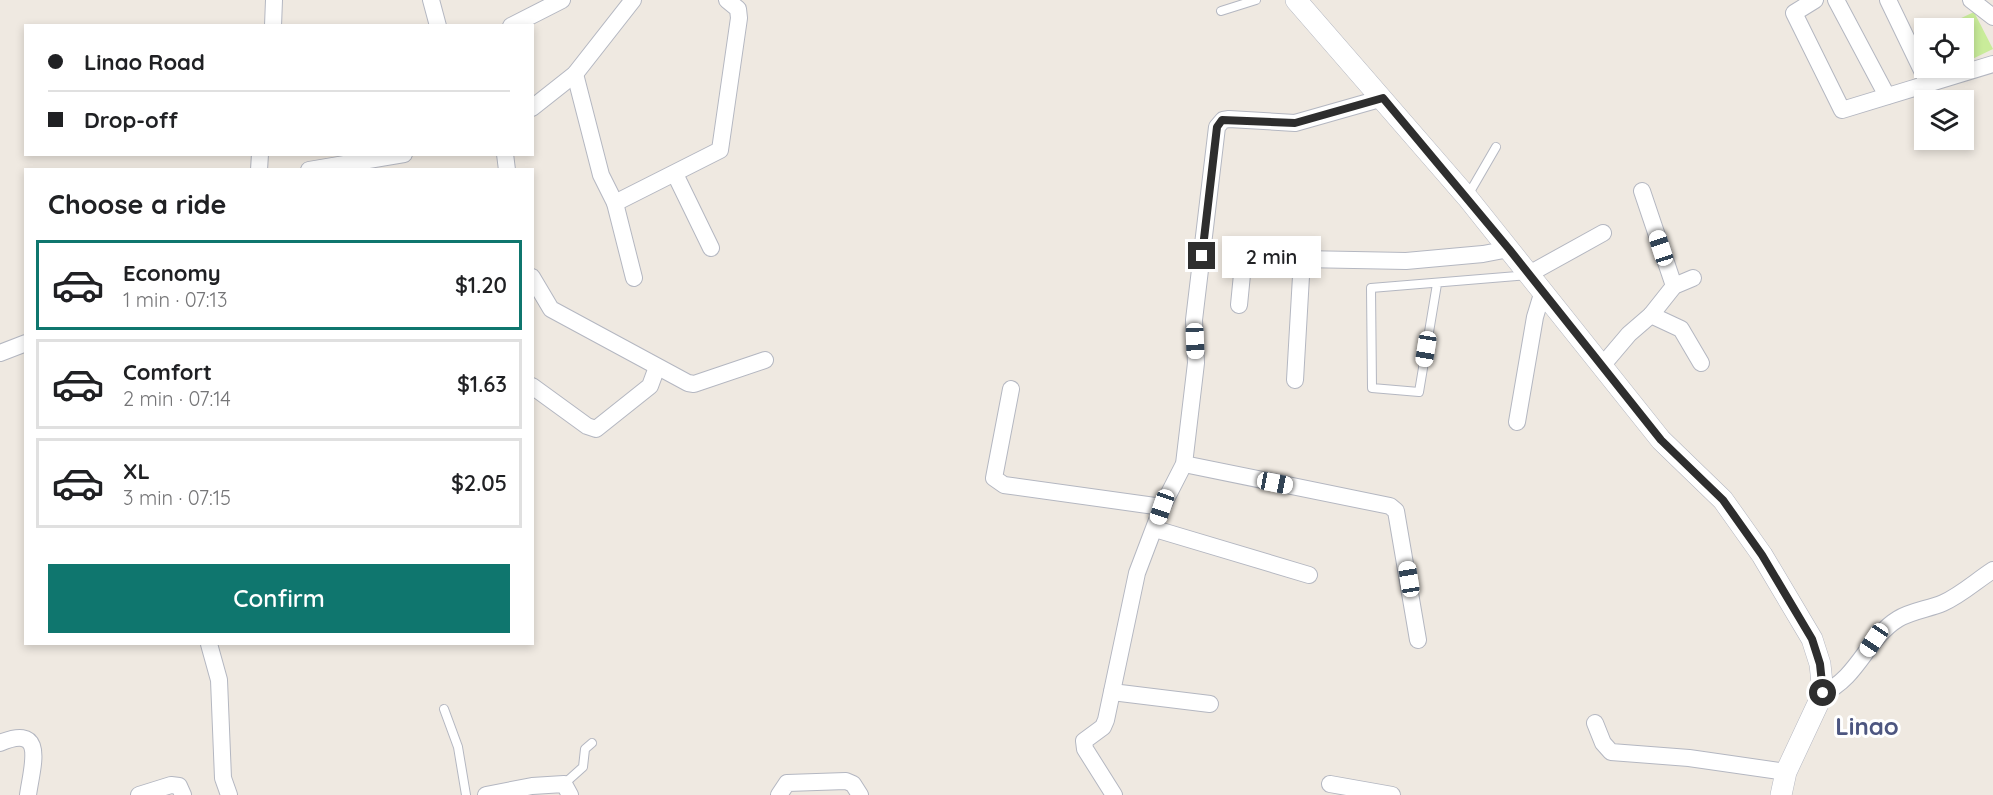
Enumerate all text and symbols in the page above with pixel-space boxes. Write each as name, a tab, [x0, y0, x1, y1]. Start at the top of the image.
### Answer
map controls	[1914, 18, 1974, 150]
button: locate	[1914, 18, 1974, 78]
text: Linao Road	[84, 48, 205, 76]
button: layers	[1914, 90, 1974, 150]
text: Drop-off	[84, 106, 178, 134]
text: Choose a ride	[48, 187, 226, 221]
car	[1647, 228, 1675, 268]
callout: 2 min	[1223, 235, 1322, 277]
route end	[1188, 242, 1215, 269]
text: 2 min	[1246, 244, 1297, 269]
icon: car	[51, 258, 105, 312]
text: Economy	[123, 259, 221, 287]
text: $1.20	[455, 271, 507, 299]
text: 1 min · 07:13	[123, 287, 227, 312]
car	[1185, 323, 1205, 359]
car	[1414, 330, 1438, 368]
icon: car	[51, 357, 105, 411]
text: Comfort	[123, 358, 212, 386]
text: $1.63	[457, 370, 507, 398]
text: 2 min · 07:14	[123, 386, 231, 411]
icon: car	[51, 456, 105, 510]
text: XL	[123, 457, 150, 485]
text: $2.05	[451, 469, 507, 497]
car	[1256, 471, 1294, 495]
text: 3 min · 07:15	[123, 485, 231, 510]
car	[1148, 487, 1176, 527]
car	[1397, 560, 1421, 598]
button: Confirm	[48, 564, 510, 633]
car	[1856, 620, 1892, 660]
route start	[1809, 679, 1836, 706]
district label: Linao	[1835, 711, 1899, 741]

